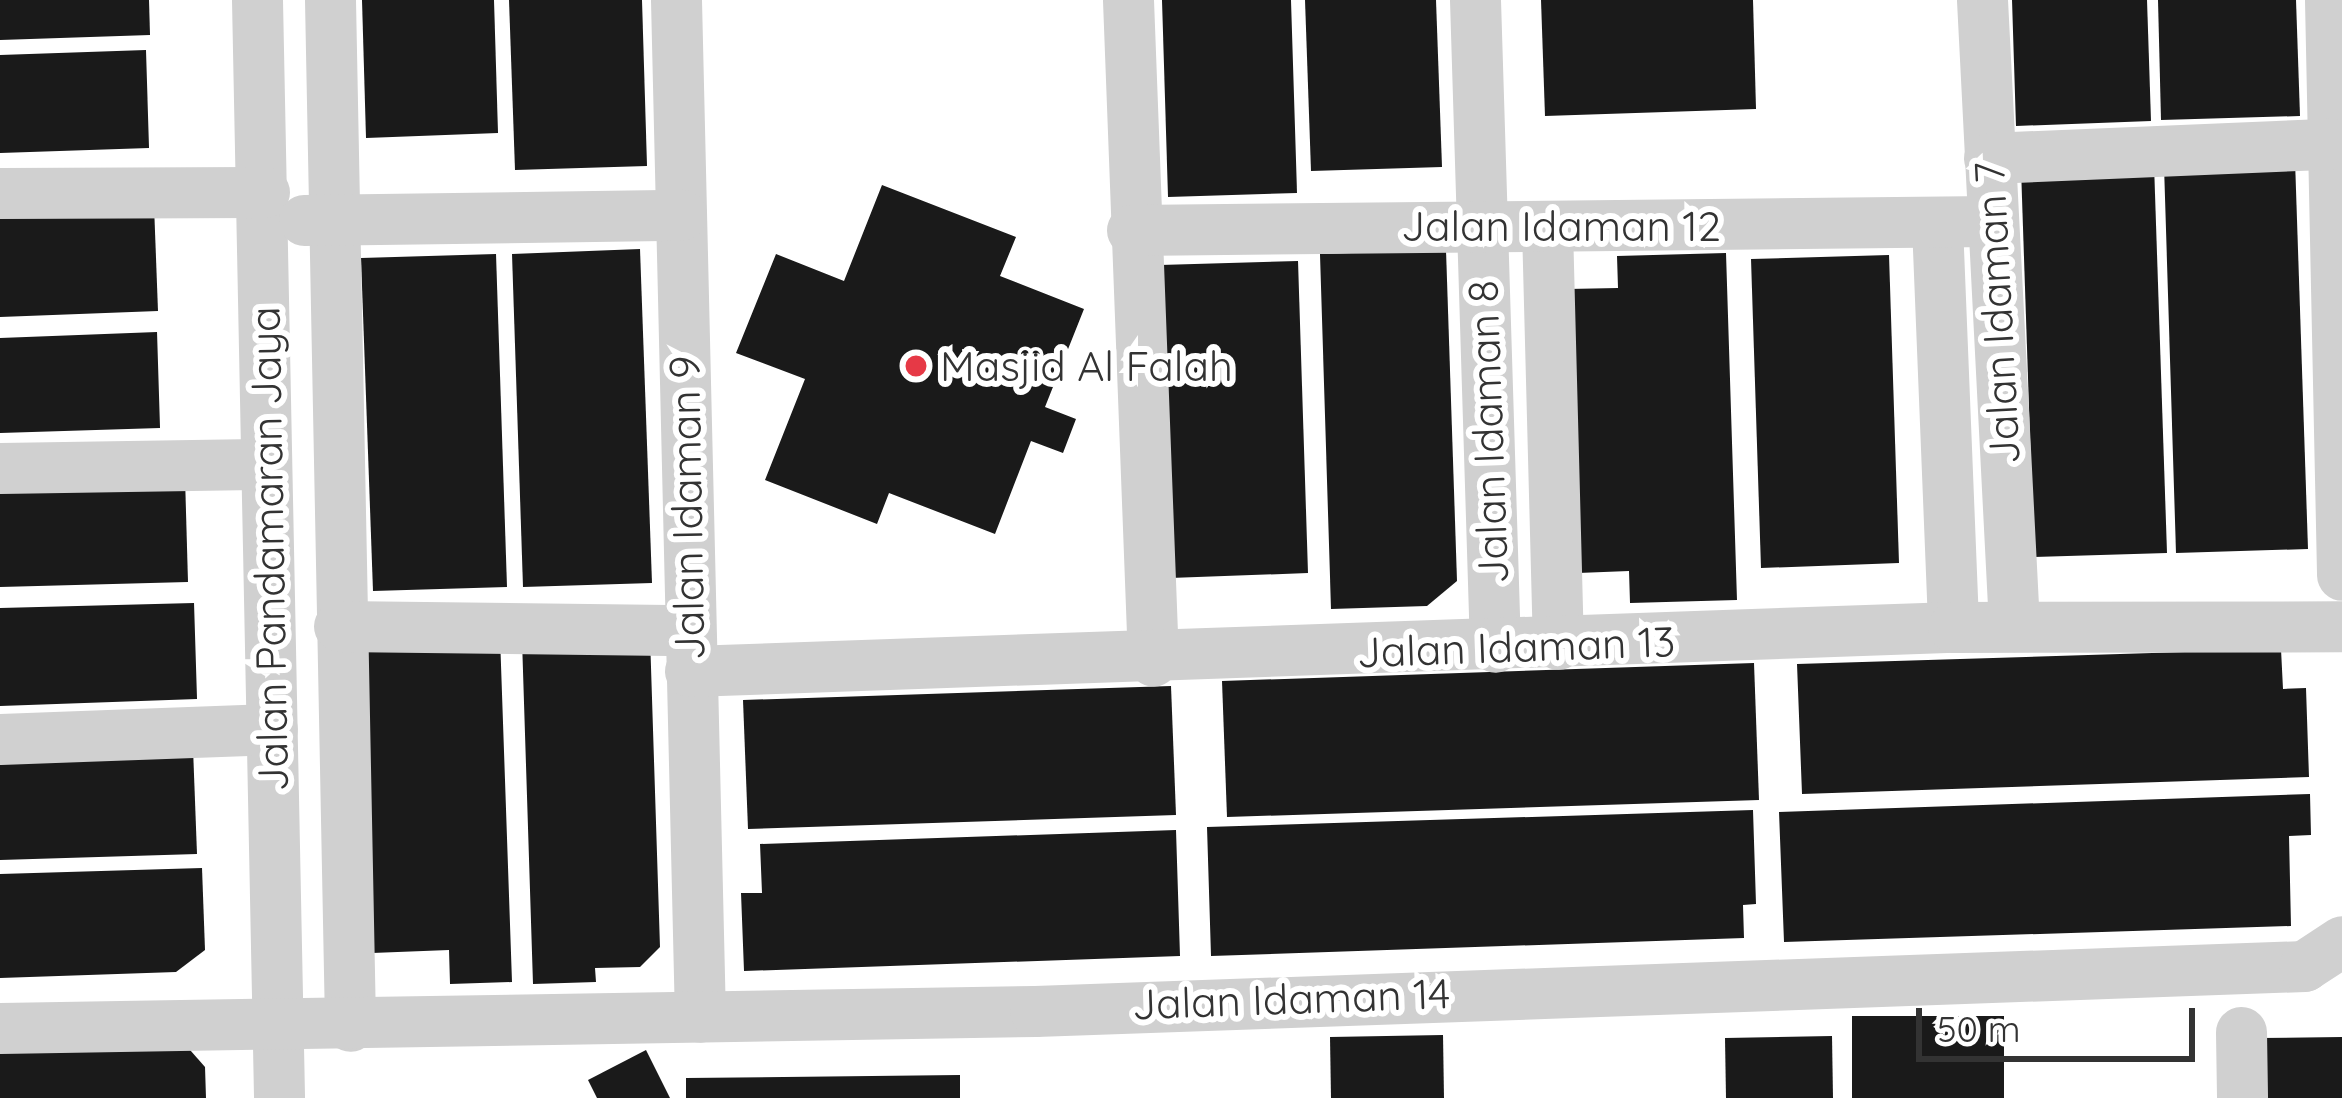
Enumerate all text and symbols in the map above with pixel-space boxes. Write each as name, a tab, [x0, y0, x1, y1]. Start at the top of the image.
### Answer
street label: Jalan Idaman 7	[1964, 160, 2030, 466]
street label: Jalan Idaman 12	[1401, 201, 1721, 251]
street label: Jalan Idaman 8	[1458, 279, 1518, 585]
street label: Jalan Pandamaran Jaya	[240, 306, 298, 792]
place label: Masjid Al Falah	[940, 341, 1233, 391]
marker: Masjid Al Falah	[903, 353, 929, 379]
street label: Jalan Idaman 9	[659, 355, 715, 661]
street label: Jalan Idaman 13	[1356, 616, 1676, 678]
street label: Jalan Idaman 14	[1131, 968, 1451, 1030]
scale bar	[1922, 984, 2201, 1058]
text: 50 m	[1937, 1006, 2021, 1051]

